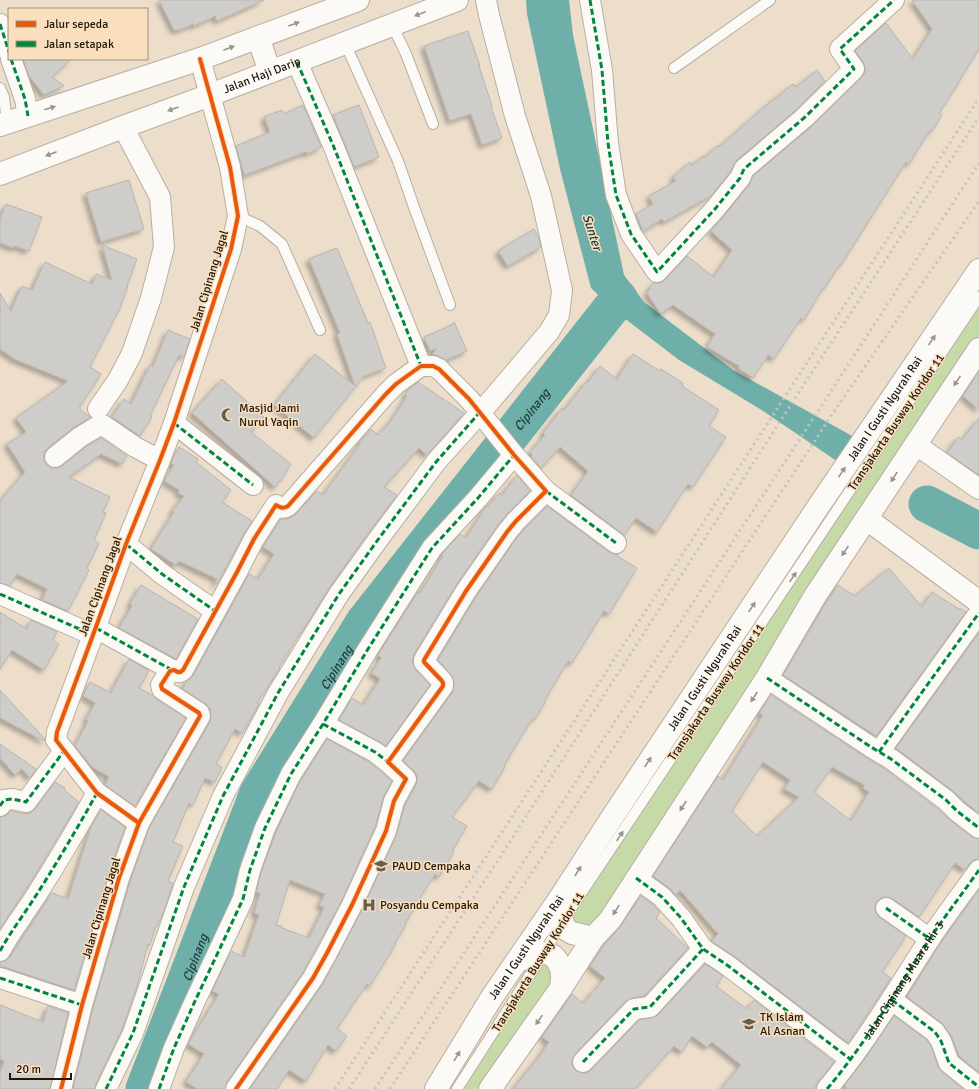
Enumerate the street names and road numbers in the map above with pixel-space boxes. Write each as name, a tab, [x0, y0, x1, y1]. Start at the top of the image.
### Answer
street label: Jalan Haji Darip	[221, 54, 303, 97]
street label: Jalan Cipinang Jagal	[187, 228, 232, 334]
street label: Transjakarta Busway Koridor 11	[845, 351, 948, 494]
street label: Jalan I Gusti Ngurah Rai	[844, 354, 926, 464]
street label: Jalan Cipinang Jagal	[75, 534, 126, 638]
street label: Transjakarta Busway Koridor 11	[665, 621, 768, 764]
street label: Jalan I Gusti Ngurah Rai	[665, 623, 745, 734]
street label: Jalan Cipinang Jagal	[79, 855, 124, 961]
street label: Transjakarta Busway Koridor 11	[489, 890, 588, 1035]
street label: Jalan I Gusti Ngurah Rai	[486, 893, 568, 1003]
street label: Jalan Cipinang Muara Ilir 3	[860, 919, 948, 1042]

